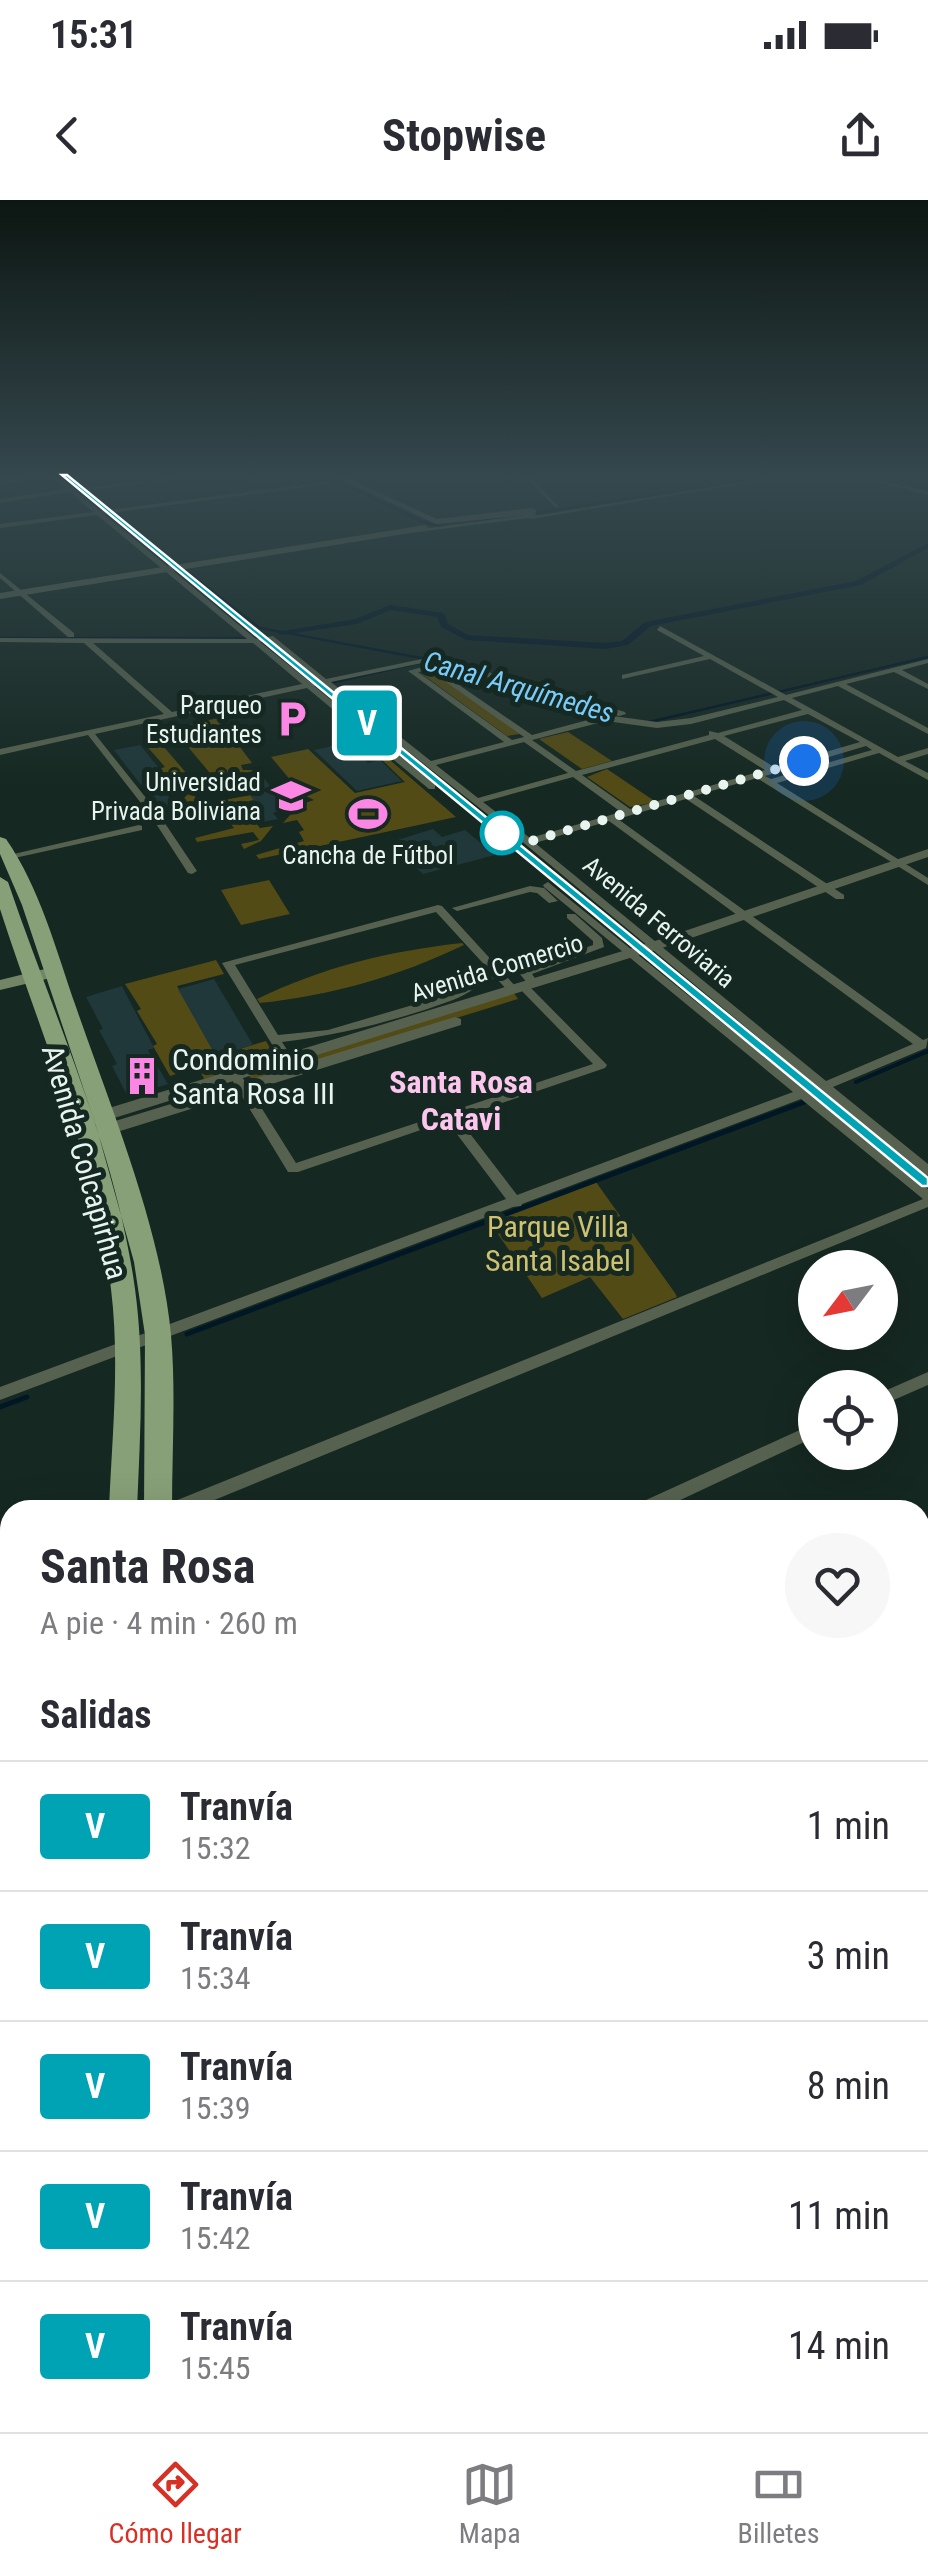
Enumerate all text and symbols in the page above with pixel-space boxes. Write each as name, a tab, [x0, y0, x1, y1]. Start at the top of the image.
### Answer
text: 15:31	[50, 13, 137, 57]
icon: back	[40, 108, 95, 163]
icon: share	[833, 108, 888, 163]
text: Stopwise	[382, 109, 546, 162]
water label: Canal Arquímedes	[420, 644, 618, 730]
line badge: V	[334, 690, 400, 756]
place label: Parqueo Estudiantes	[146, 691, 262, 749]
parking icon: Parqueo Estudiantes	[271, 698, 313, 740]
text: V	[357, 703, 377, 744]
your location	[779, 736, 829, 786]
place label: Universidad Privada Boliviana	[91, 768, 261, 826]
school or university icon: Universidad Privada Boliviana	[270, 775, 312, 817]
sports icon: Cancha de Fútbol	[347, 793, 389, 835]
unlabelled marker	[481, 812, 523, 854]
place label: Cancha de Fútbol	[282, 841, 454, 870]
street label: Avenida Ferroviaria	[577, 850, 741, 994]
street label: Avenida Comercio	[407, 928, 587, 1008]
street label: Avenida Colcapirhua	[35, 1041, 135, 1283]
place label: Condominio Santa Rosa III	[172, 1042, 335, 1111]
building icon: Condominio Santa Rosa III	[121, 1055, 163, 1097]
district label: Santa Rosa Catavi	[389, 1063, 533, 1138]
park label: Parque Villa Santa Isabel	[485, 1209, 631, 1278]
north arrow	[798, 1250, 898, 1350]
map controls	[798, 1250, 898, 1470]
button: locate	[798, 1370, 898, 1470]
button: heart	[785, 1533, 890, 1638]
text: Santa Rosa	[40, 1538, 255, 1595]
text: A pie · 4 min · 260 m	[40, 1604, 298, 1642]
text: Salidas	[40, 1693, 152, 1737]
text: Tranvía	[180, 1785, 293, 1829]
text: 1 min	[807, 1804, 890, 1848]
text: V	[85, 1806, 105, 1847]
text: 15:32	[180, 1829, 251, 1867]
text: Tranvía	[180, 1915, 293, 1959]
text: 3 min	[807, 1934, 890, 1978]
text: V	[85, 1936, 105, 1977]
text: 15:34	[180, 1959, 251, 1997]
text: Tranvía	[180, 2045, 293, 2089]
text: 8 min	[807, 2064, 890, 2108]
text: V	[85, 2066, 105, 2107]
text: 15:39	[180, 2089, 251, 2127]
text: Tranvía	[180, 2175, 293, 2219]
text: 11 min	[788, 2194, 890, 2238]
text: V	[85, 2196, 105, 2237]
text: 15:42	[180, 2219, 251, 2257]
text: Tranvía	[180, 2305, 293, 2349]
text: 14 min	[788, 2324, 890, 2368]
text: V	[85, 2326, 105, 2367]
text: 15:45	[180, 2349, 251, 2387]
tab: Cómo llegar	[109, 2457, 242, 2550]
tab: Mapa	[459, 2457, 521, 2550]
tab: Billetes	[738, 2457, 819, 2550]

